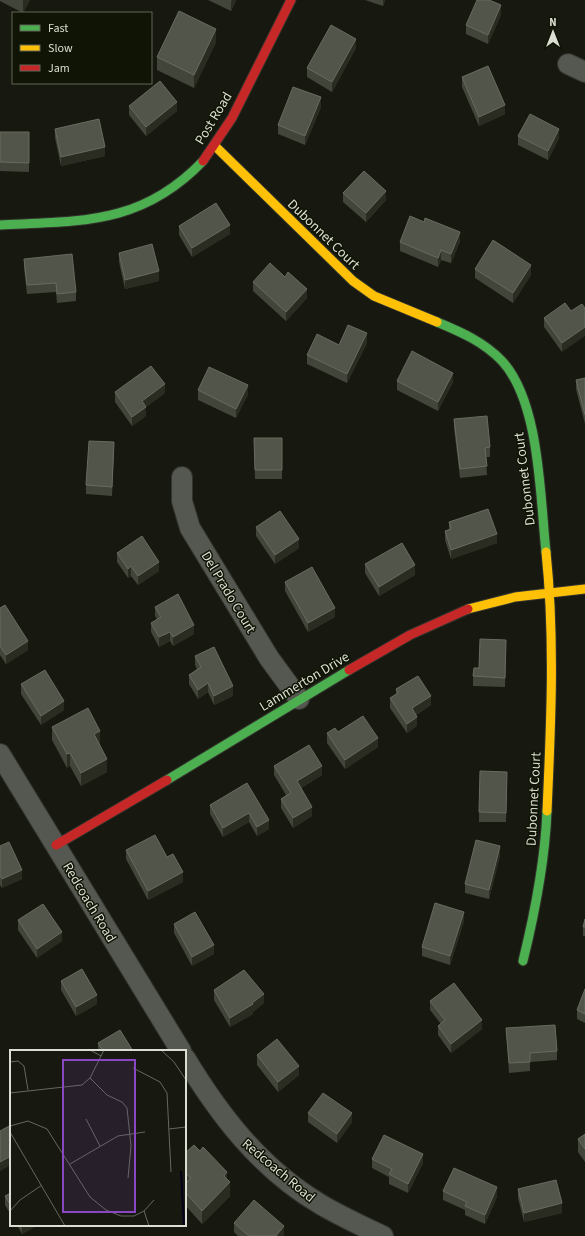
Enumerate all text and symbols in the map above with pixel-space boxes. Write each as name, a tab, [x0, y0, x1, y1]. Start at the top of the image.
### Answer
legend	[12, 12, 152, 84]
north arrow	[533, 12, 573, 52]
text: N	[549, 15, 557, 30]
text: Fast	[48, 20, 68, 37]
text: Slow	[48, 40, 73, 57]
text: Jam	[48, 60, 70, 77]
street label: Post Road	[190, 88, 237, 149]
street label: Dubonnet Court	[283, 195, 364, 275]
street label: Dubonnet Court	[509, 431, 541, 527]
street label: Del Prado Court	[196, 548, 261, 637]
street label: Lammerton Drive	[256, 647, 353, 717]
street label: Dubonnet Court	[522, 751, 546, 847]
street label: Redcoach Road	[57, 859, 121, 946]
inset map	[10, 1050, 186, 1226]
street label: Redcoach Road	[237, 1134, 319, 1207]

